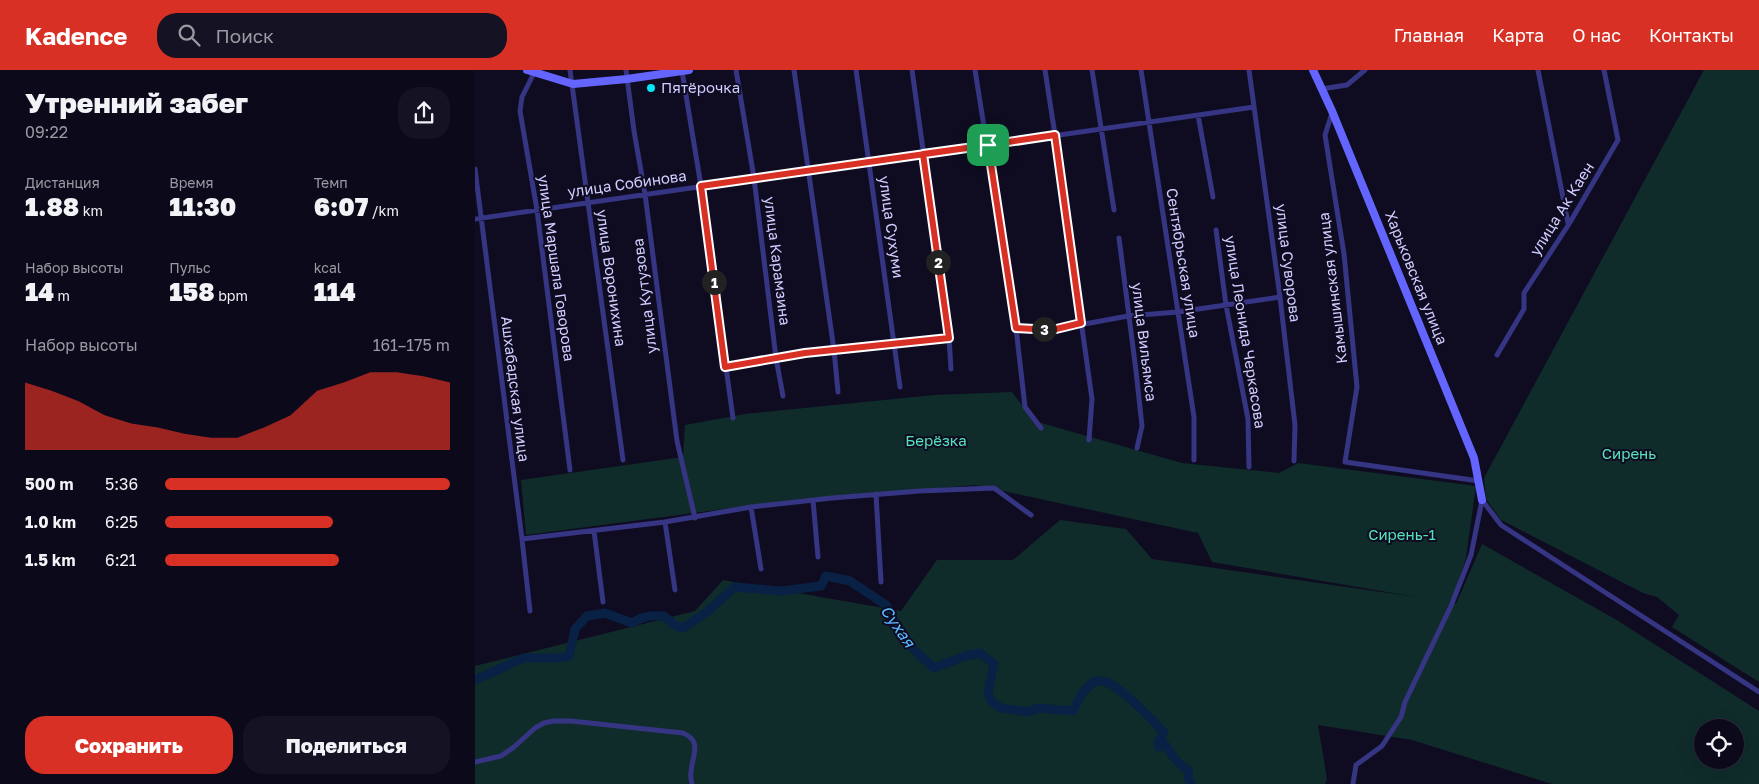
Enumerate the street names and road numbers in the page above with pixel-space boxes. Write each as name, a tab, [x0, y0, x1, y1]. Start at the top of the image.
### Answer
street label: улица Ак Каен	[1525, 158, 1597, 259]
street label: улица Собинова	[566, 166, 688, 200]
street label: улица Маршала Говорова	[535, 173, 579, 362]
street label: улица Сухуми	[876, 175, 908, 279]
street label: Сентябрьская улица	[1163, 187, 1205, 339]
street label: улица Карамзина	[761, 195, 795, 326]
street label: улица Суворова	[1273, 203, 1305, 323]
street label: улица Воронихина	[593, 208, 631, 348]
street label: Харьковская улица	[1382, 208, 1452, 347]
street label: Камышинская улица	[1314, 211, 1350, 365]
street label: улица Леонида Черкасова	[1222, 234, 1270, 430]
street label: улица Кутузова	[628, 238, 660, 355]
street label: улица Вильямса	[1129, 281, 1161, 402]
street label: Ашхабадская улица	[498, 315, 534, 463]

